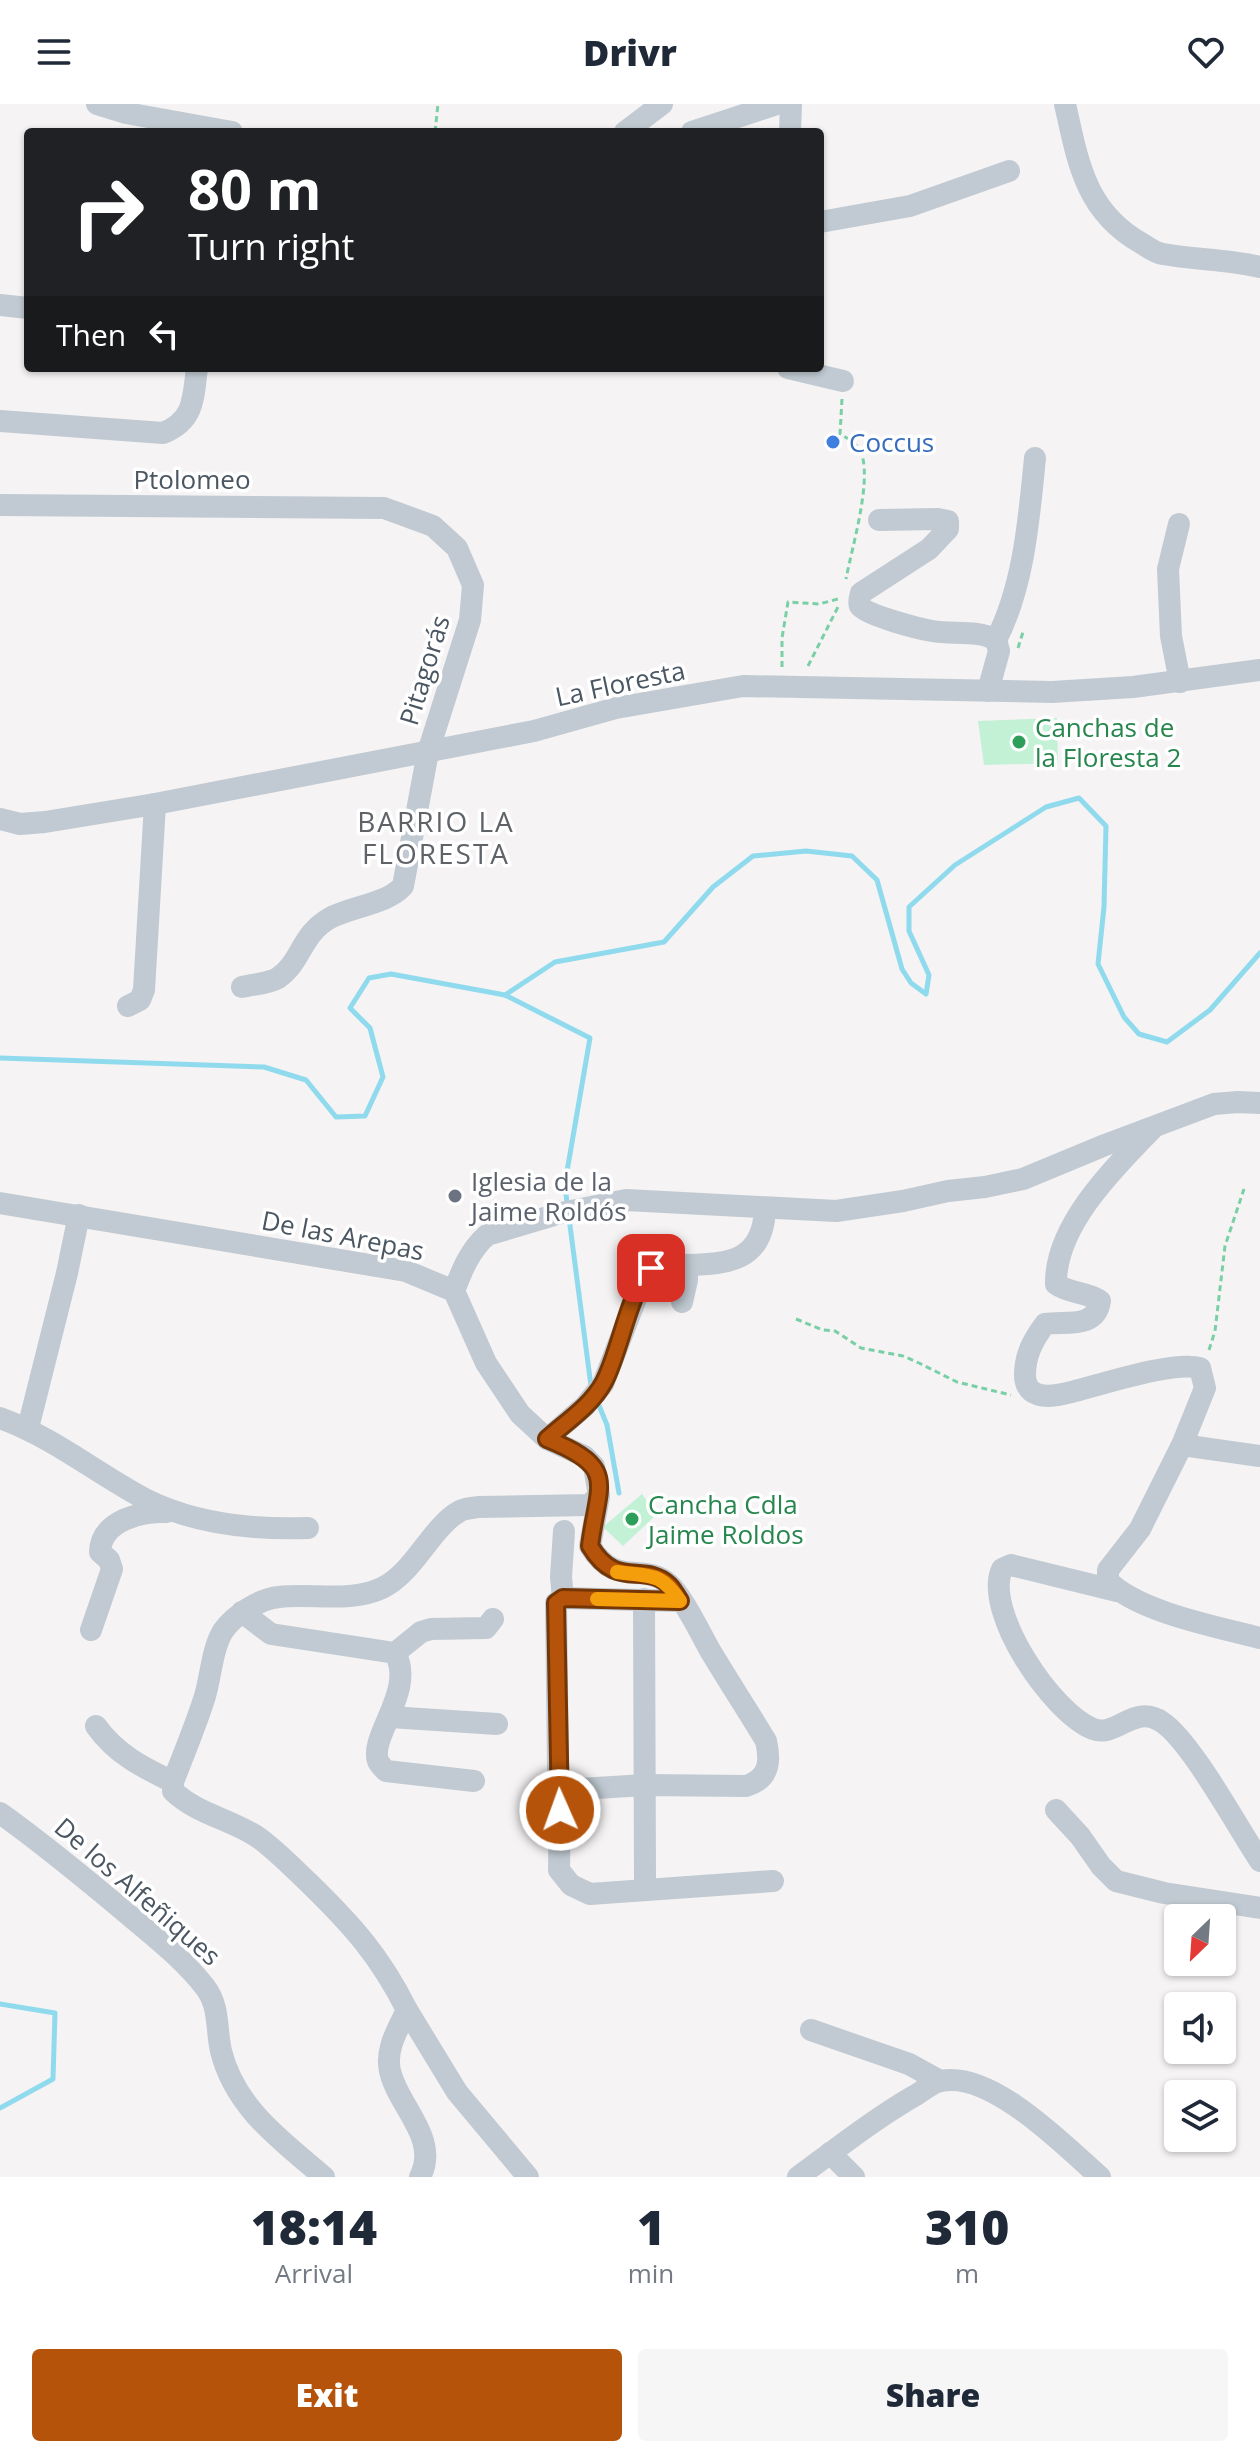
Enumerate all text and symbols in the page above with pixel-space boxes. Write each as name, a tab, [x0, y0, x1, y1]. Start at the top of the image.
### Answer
text: Drivr	[583, 28, 677, 77]
icon: menu	[32, 30, 76, 74]
icon: heart	[1184, 30, 1228, 74]
text: 80 m	[188, 150, 322, 226]
icon: right	[56, 160, 160, 264]
text: Turn right	[188, 222, 354, 271]
icon: left	[142, 312, 186, 356]
text: Then	[56, 314, 126, 355]
place label: Coccus	[849, 424, 934, 460]
marker: Coccus	[824, 433, 842, 451]
street label: Ptolomeo	[133, 461, 251, 497]
street label: Pitagorás	[390, 611, 458, 729]
street label: La Floresta	[552, 652, 688, 714]
place label: Canchas de la Floresta 2	[1035, 709, 1181, 775]
marker: Canchas de la Floresta 2	[1010, 733, 1028, 751]
district label: BARRIO LA FLORESTA	[357, 802, 515, 872]
place label: Iglesia de la Jaime Roldós	[468, 1163, 627, 1229]
marker: Iglesia de la Jaime Roldós	[446, 1187, 464, 1205]
street label: De las Arepas	[259, 1202, 427, 1268]
pin	[617, 1234, 685, 1302]
icon: arrive	[629, 1246, 673, 1290]
place label: Cancha Cdla Jaime Roldos	[645, 1486, 804, 1552]
marker: Cancha Cdla Jaime Roldos	[623, 1510, 641, 1528]
position arrow	[518, 1768, 602, 1852]
street label: De los Alfeñiques	[47, 1809, 229, 1973]
north arrow	[1164, 1904, 1236, 1976]
map controls	[1164, 1904, 1236, 2152]
button: sound	[1164, 1992, 1236, 2064]
button: layers	[1164, 2080, 1236, 2152]
text: 18:14	[251, 2194, 377, 2259]
text: 1	[637, 2194, 665, 2259]
text: 310	[925, 2194, 1009, 2259]
text: Arrival	[275, 2255, 353, 2291]
text: min	[628, 2255, 674, 2291]
text: m	[955, 2255, 979, 2291]
button: Exit	[32, 2349, 622, 2441]
button: Share	[638, 2349, 1228, 2441]

